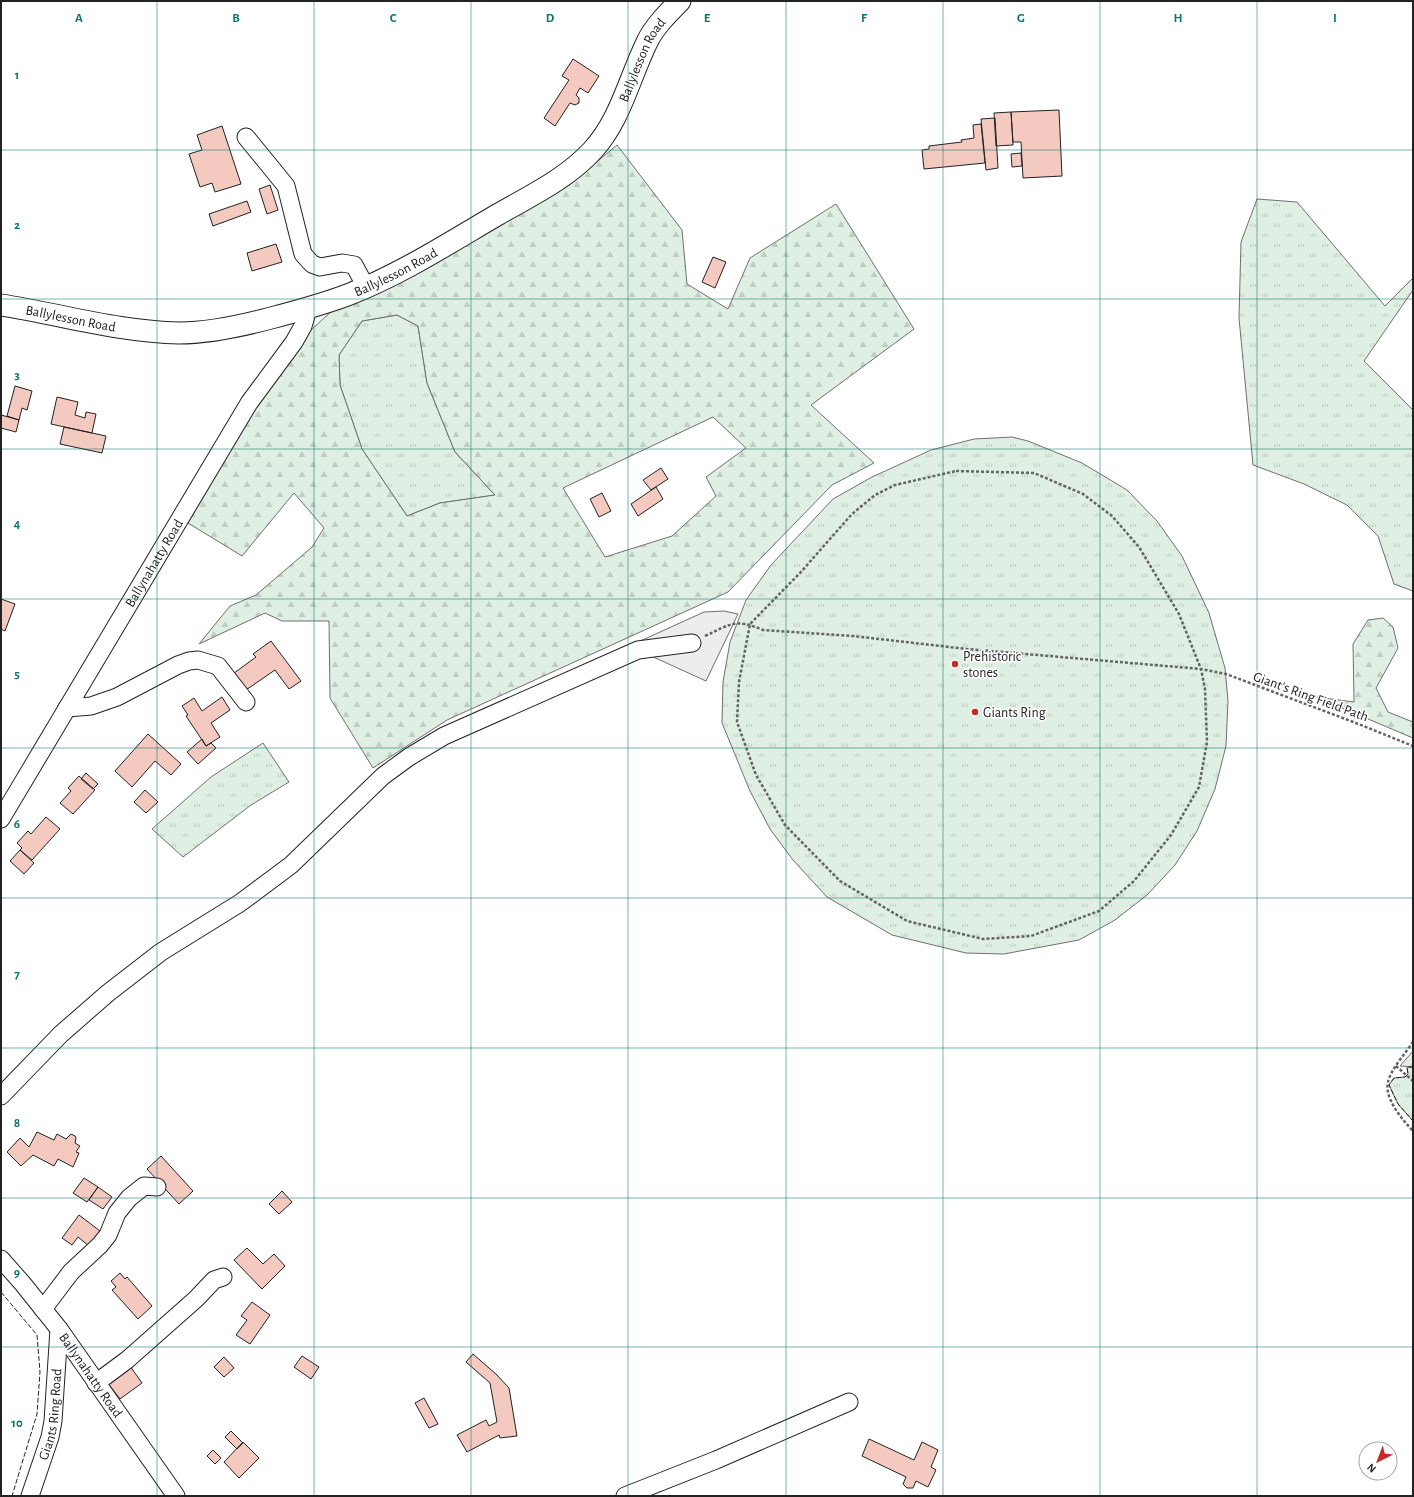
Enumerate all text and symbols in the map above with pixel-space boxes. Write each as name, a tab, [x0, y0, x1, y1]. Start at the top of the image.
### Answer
text: A	[75, 12, 83, 25]
text: B	[232, 12, 240, 25]
text: C	[390, 12, 397, 25]
text: D	[546, 12, 555, 25]
text: E	[704, 12, 711, 25]
text: F	[861, 12, 868, 25]
text: G	[1017, 12, 1025, 25]
text: H	[1173, 12, 1183, 25]
text: I	[1333, 12, 1337, 25]
street label: Ballylesson Road	[617, 16, 669, 104]
text: 1	[15, 69, 19, 82]
text: 2	[14, 219, 20, 232]
street label: Ballylesson Road	[352, 246, 440, 300]
street label: Ballylesson Road	[24, 303, 117, 335]
text: 3	[14, 369, 20, 382]
street label: Ballynahatty Road	[123, 517, 186, 610]
text: 4	[14, 518, 21, 531]
place label: Prehistoric stones	[963, 650, 1022, 680]
marker: Prehistoric stones	[950, 659, 960, 669]
text: 5	[14, 668, 20, 681]
street label: Giant's Ring Field Path	[1251, 670, 1370, 724]
place label: Giants Ring	[983, 706, 1046, 720]
marker: Giants Ring	[970, 707, 980, 717]
text: 6	[14, 818, 20, 831]
text: 7	[14, 968, 20, 981]
text: 8	[14, 1117, 20, 1130]
text: 9	[14, 1267, 20, 1280]
street label: Ballynahatty Road	[56, 1331, 125, 1420]
street label: Giants Ring Road	[37, 1368, 64, 1462]
text: 10	[11, 1417, 23, 1430]
north arrow	[1358, 1441, 1398, 1481]
text: N	[1365, 1461, 1378, 1475]

